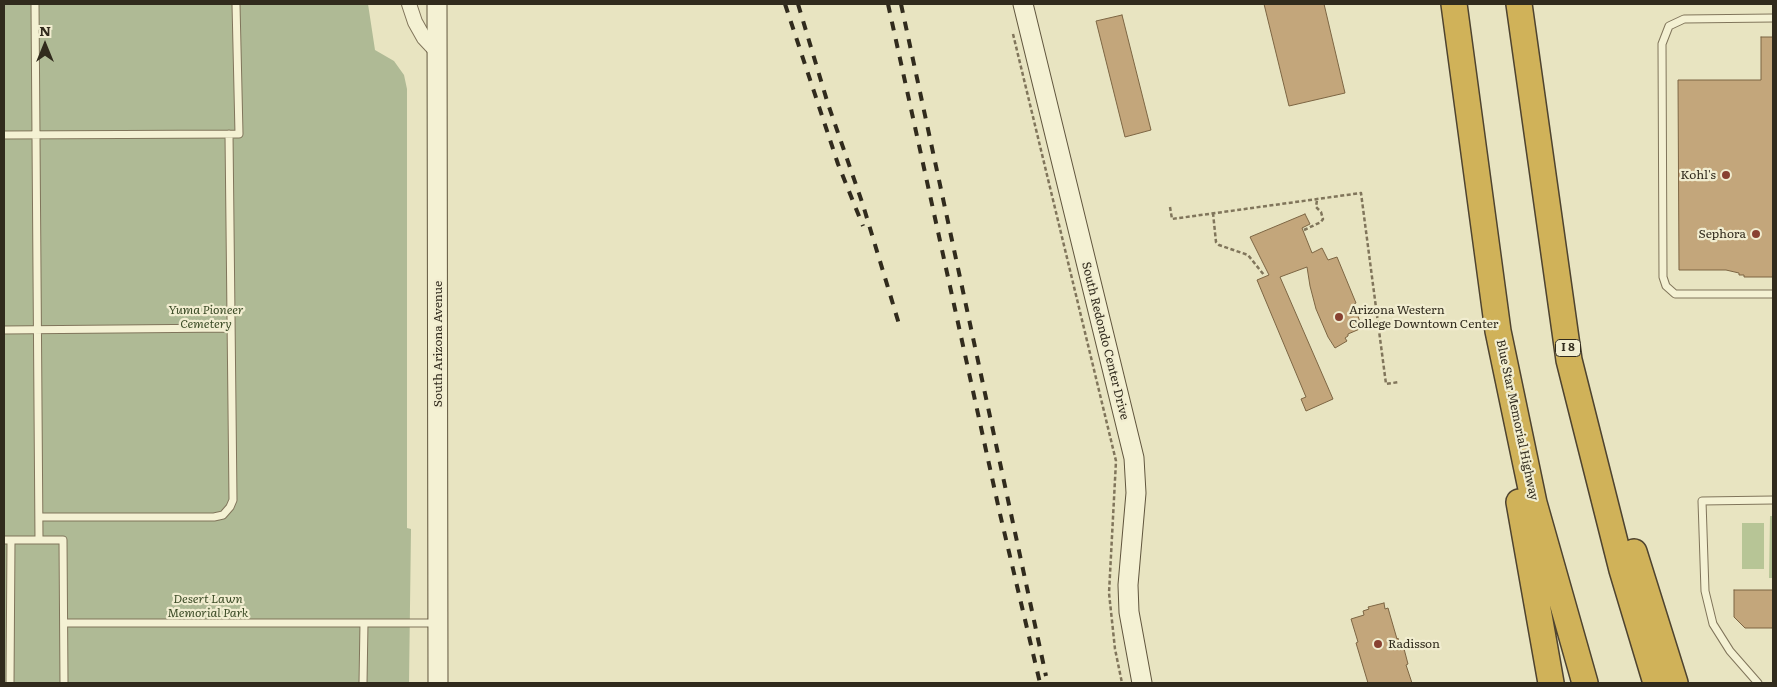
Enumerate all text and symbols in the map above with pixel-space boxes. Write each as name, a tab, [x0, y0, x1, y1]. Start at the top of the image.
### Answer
north arrow	[20, 20, 70, 70]
text: N	[39, 20, 51, 40]
place label: Kohl's	[1680, 168, 1716, 182]
marker: Kohl's	[1720, 169, 1732, 181]
place label: Sephora	[1699, 227, 1746, 241]
marker: Sephora	[1750, 228, 1762, 240]
street label: South Redondo Center Drive	[1078, 260, 1132, 422]
street label: South Arizona Avenue	[431, 281, 445, 407]
park label: Yuma Pioneer Cemetery	[168, 303, 244, 331]
place label: Arizona Western College Downtown Center	[1349, 303, 1498, 331]
marker: Arizona Western College Downtown Center	[1333, 311, 1345, 323]
street label: Blue Star Memorial Highway	[1493, 338, 1541, 502]
road number: I 8	[1556, 339, 1580, 356]
park label: Desert Lawn Memorial Park	[168, 592, 248, 620]
place label: Radisson	[1388, 637, 1440, 651]
marker: Radisson	[1372, 638, 1384, 650]

